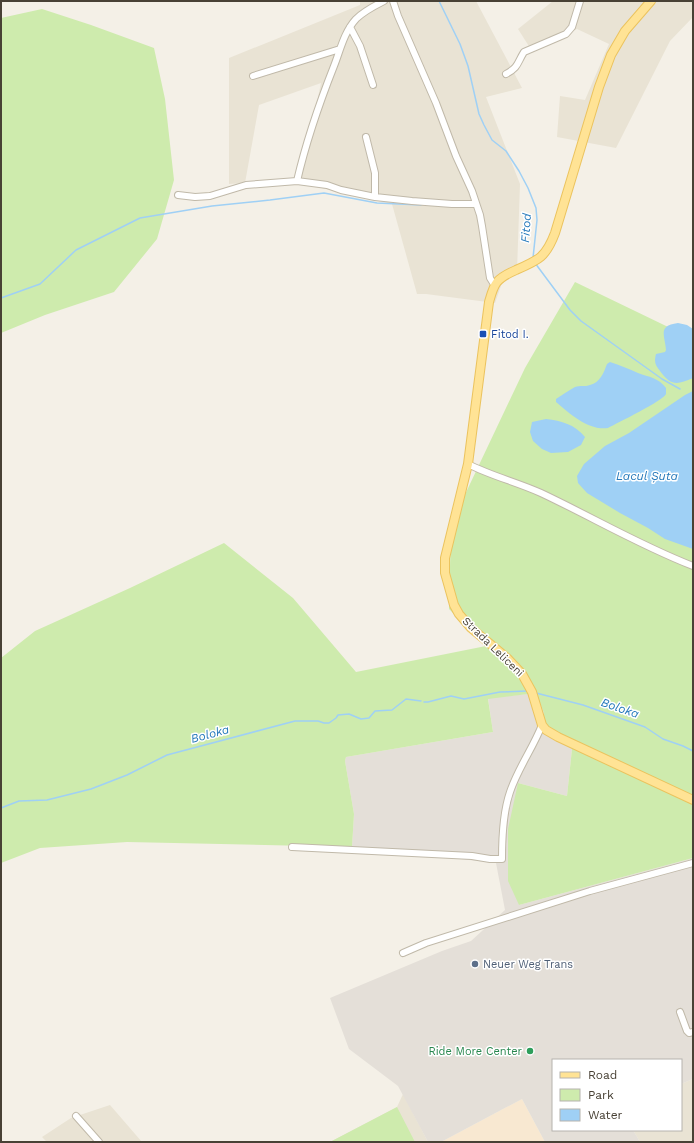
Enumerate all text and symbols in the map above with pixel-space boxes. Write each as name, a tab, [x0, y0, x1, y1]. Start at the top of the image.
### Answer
water label: Fitod	[518, 212, 534, 243]
place label: Fitod I.	[491, 328, 529, 341]
marker: Fitod I.	[478, 329, 488, 339]
water label: Lacul Șuta	[616, 469, 679, 483]
street label: Strada Leliceni	[460, 614, 526, 680]
water label: Boloka	[599, 695, 641, 721]
water label: Boloka	[189, 722, 231, 746]
place label: Neuer Weg Trans	[483, 958, 573, 971]
marker: Neuer Weg Trans	[470, 959, 480, 969]
place label: Ride More Center	[428, 1045, 522, 1058]
marker: Ride More Center	[525, 1046, 535, 1056]
legend	[552, 1059, 682, 1131]
text: Road	[588, 1068, 617, 1082]
text: Park	[588, 1088, 614, 1102]
text: Water	[588, 1108, 623, 1122]

